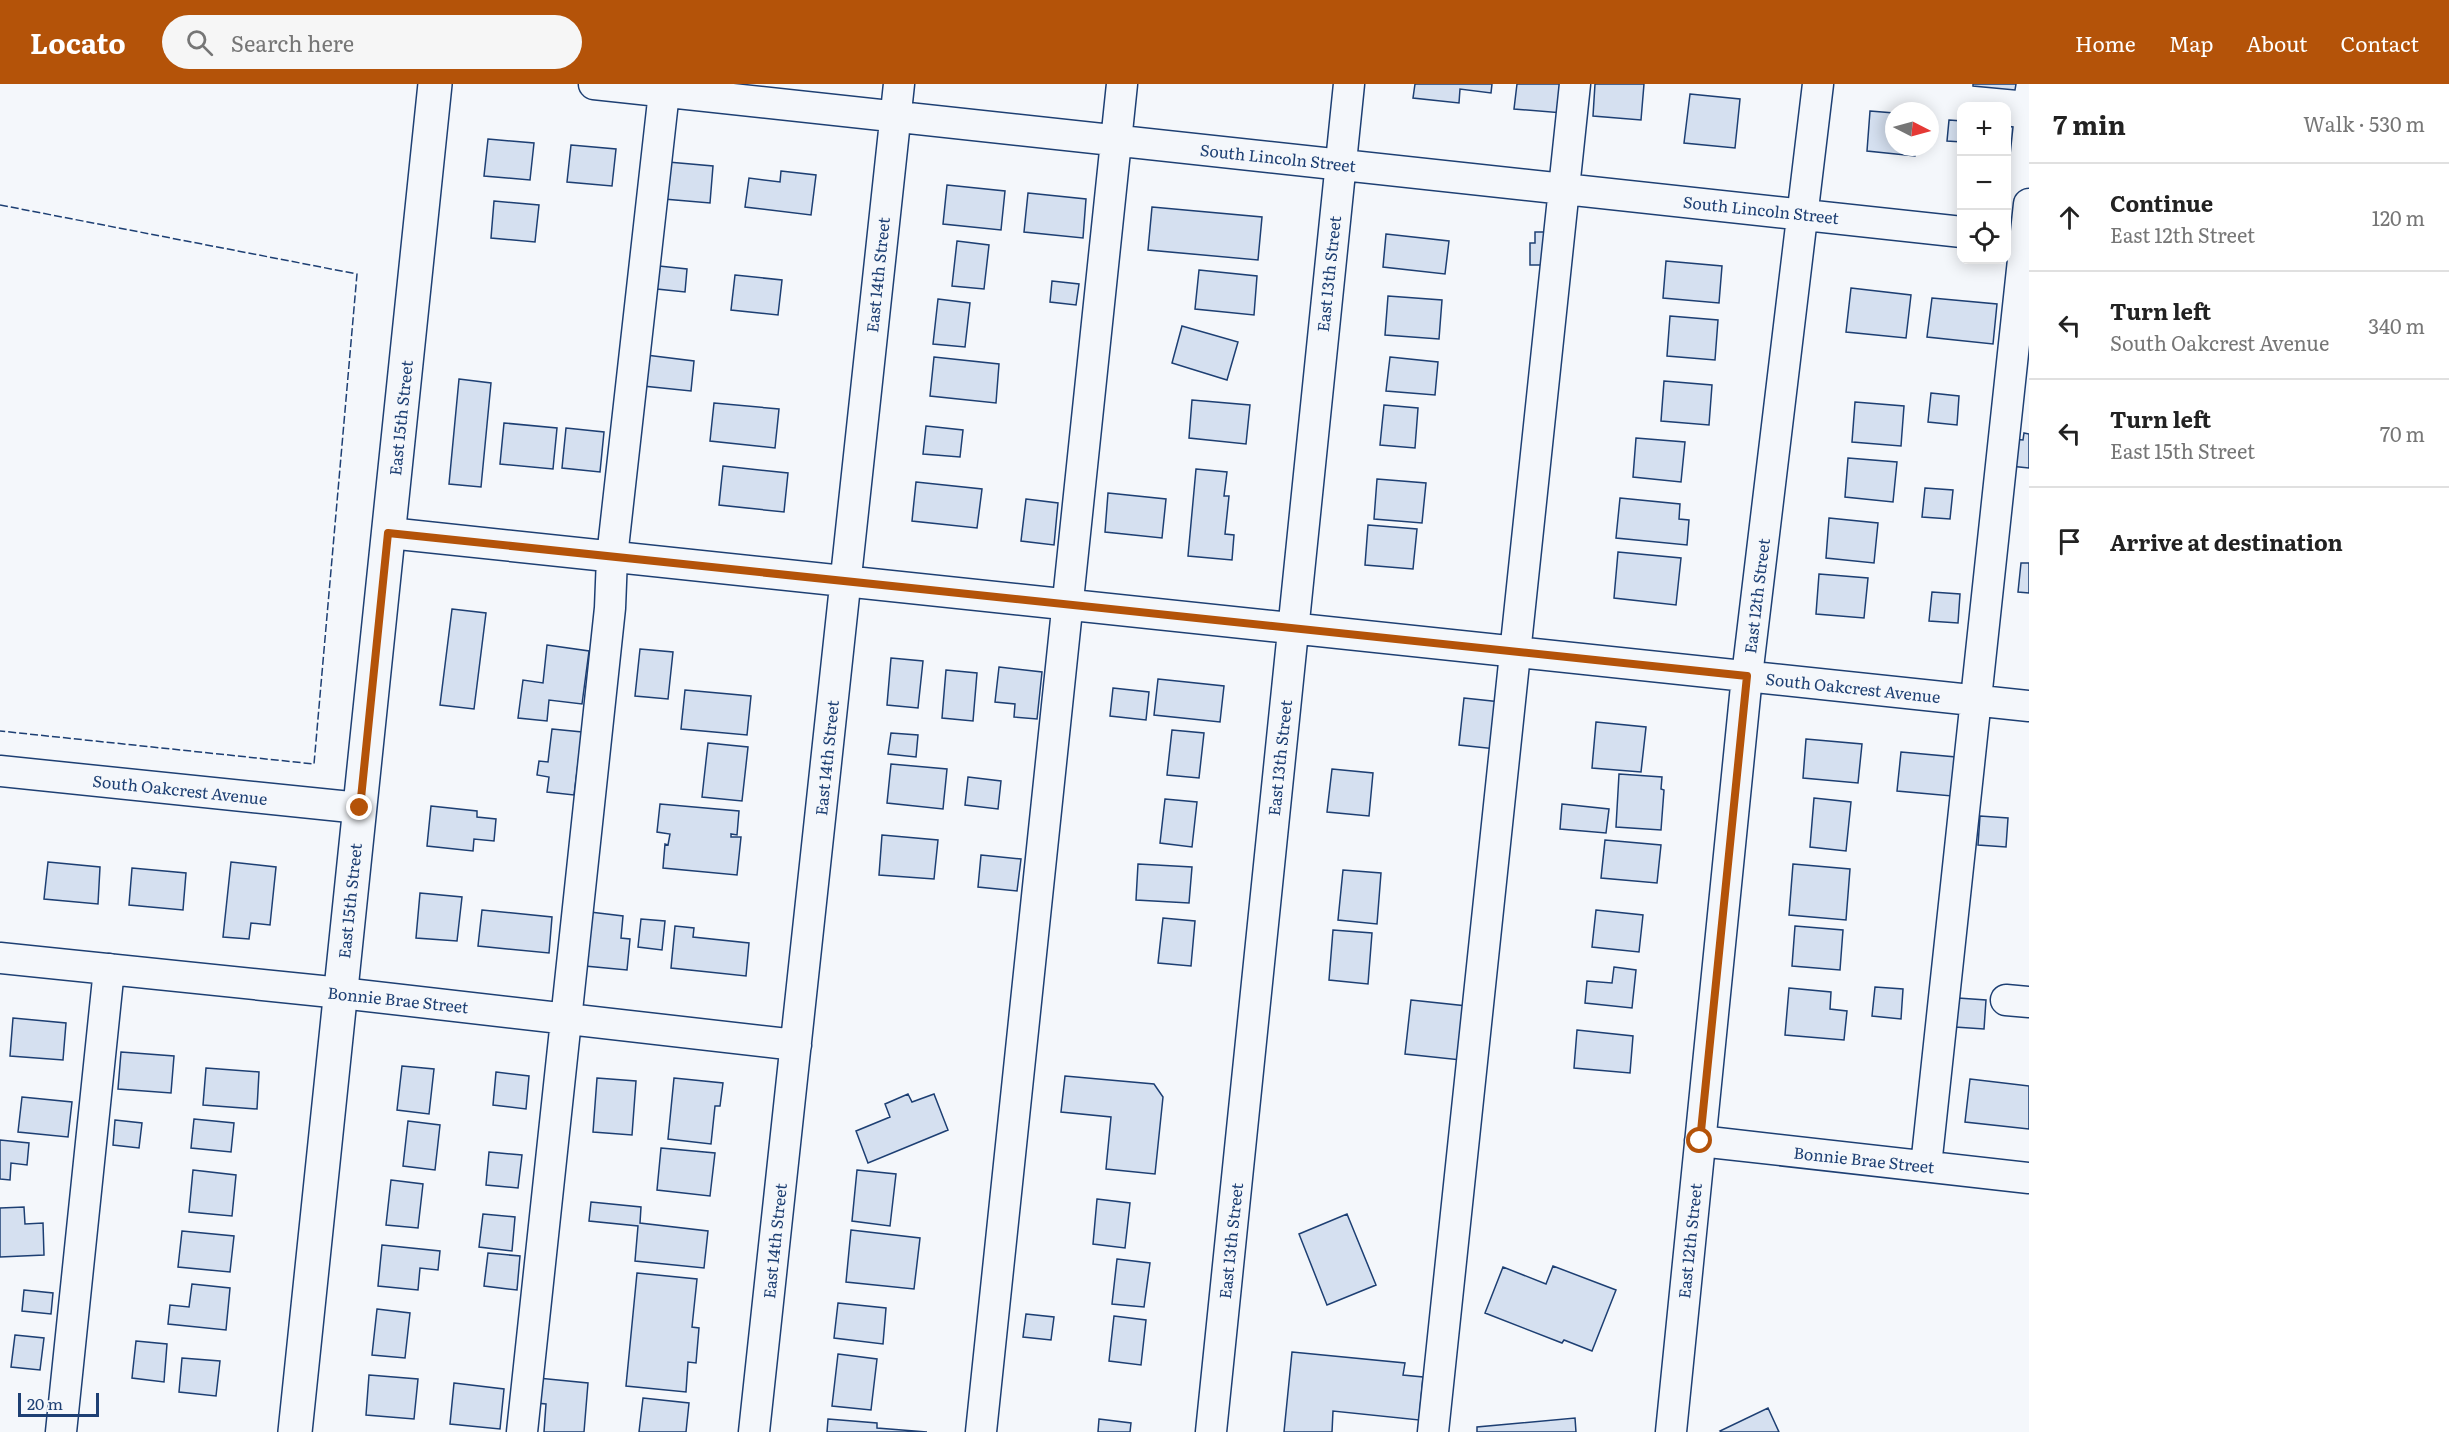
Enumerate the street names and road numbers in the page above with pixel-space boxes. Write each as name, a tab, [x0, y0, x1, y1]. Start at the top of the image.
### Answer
street label: South Lincoln Street	[1199, 137, 1358, 177]
street label: South Lincoln Street	[1682, 189, 1841, 229]
street label: East 13th Street	[1310, 214, 1346, 333]
street label: East 14th Street	[859, 215, 895, 334]
street label: East 15th Street	[382, 358, 418, 477]
street label: East 12th Street	[1737, 536, 1775, 655]
street label: South Oakcrest Avenue	[1765, 666, 1942, 708]
street label: East 14th Street	[808, 698, 844, 817]
street label: East 13th Street	[1261, 698, 1297, 817]
street label: South Oakcrest Avenue	[92, 768, 269, 810]
street label: East 15th Street	[331, 841, 367, 960]
street label: Bonnie Brae Street	[326, 980, 470, 1018]
street label: Bonnie Brae Street	[1792, 1140, 1936, 1178]
street label: East 14th Street	[756, 1181, 792, 1300]
street label: East 13th Street	[1212, 1181, 1248, 1300]
street label: East 12th Street	[1671, 1181, 1707, 1300]

